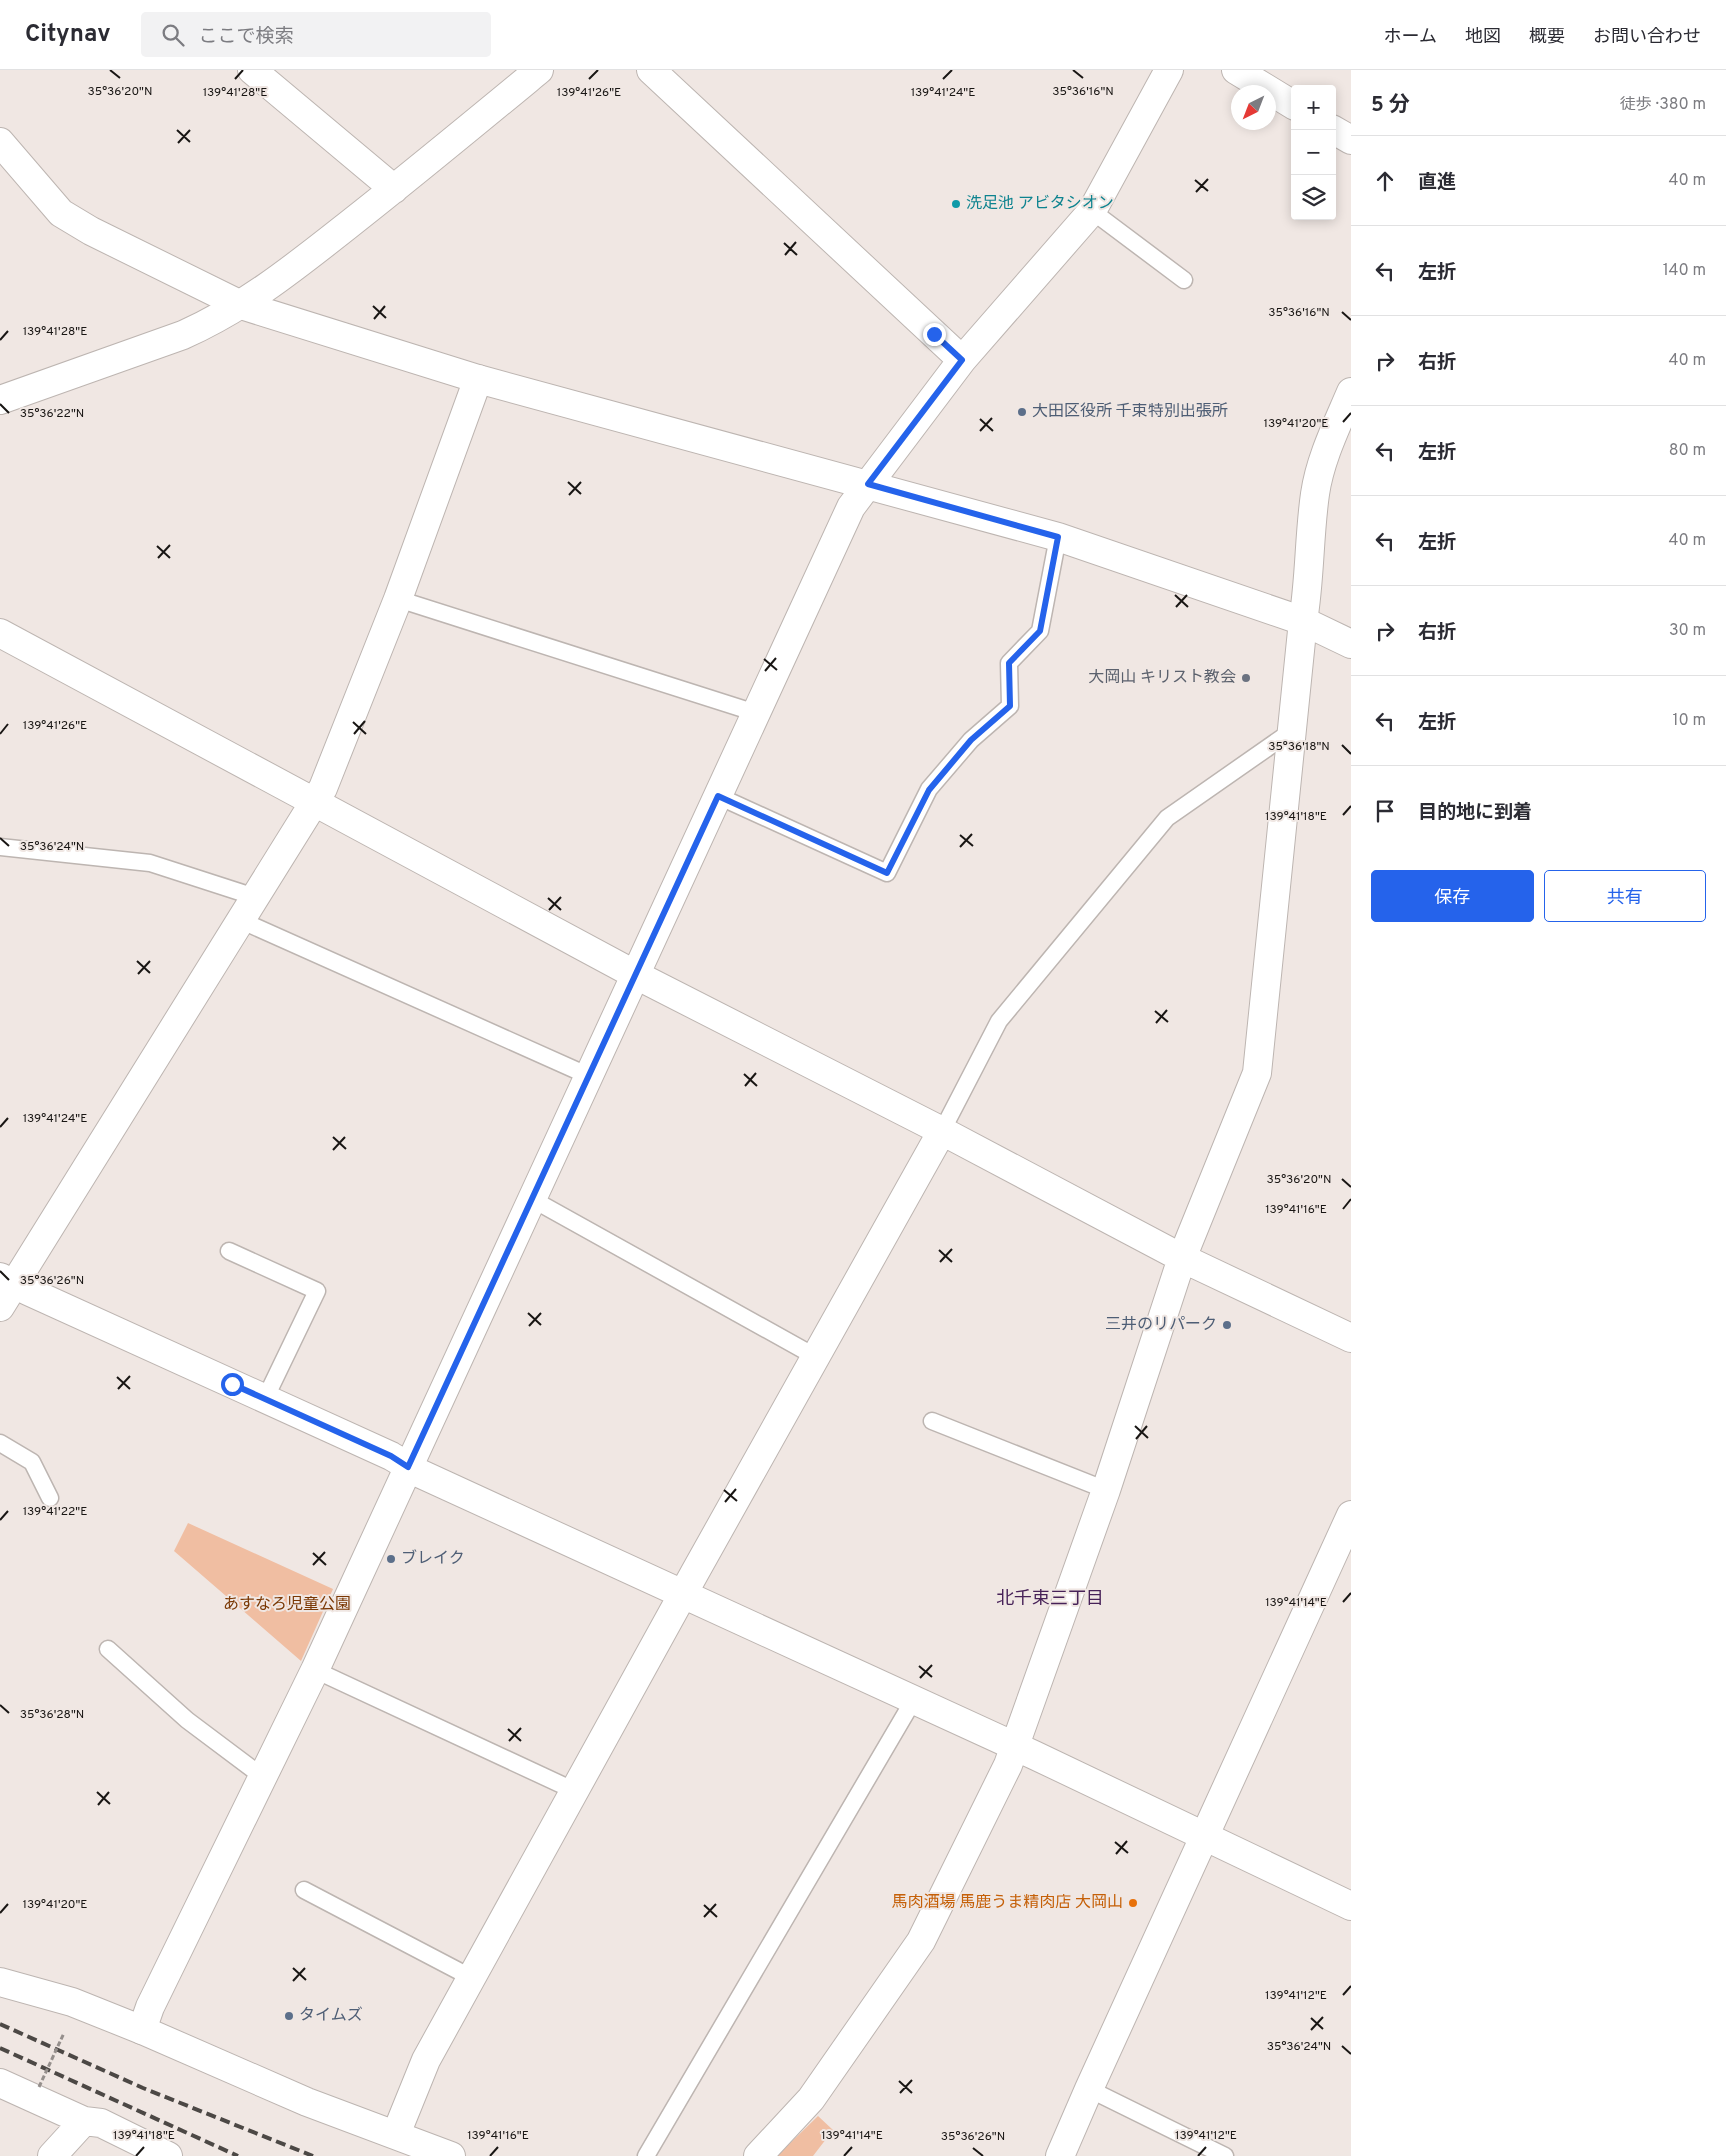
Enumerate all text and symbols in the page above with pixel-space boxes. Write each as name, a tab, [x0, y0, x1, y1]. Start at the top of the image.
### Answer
search box	[141, 12, 491, 57]
text: Citynav	[25, 20, 111, 50]
icon: search	[159, 21, 187, 49]
text: ここで検索	[199, 25, 294, 49]
text: ホーム	[1384, 26, 1437, 49]
text: 地図	[1465, 26, 1501, 49]
text: 概要	[1529, 26, 1565, 49]
text: お問い合わせ	[1593, 26, 1701, 49]
text: 35°36'20"N	[88, 84, 152, 100]
text: 35°36'16"N	[1052, 84, 1114, 100]
text: 139°41'28"E	[203, 85, 267, 101]
text: 139°41'26"E	[557, 85, 621, 101]
text: 139°41'24"E	[911, 85, 975, 101]
north arrow	[1231, 85, 1276, 130]
map controls	[1291, 85, 1336, 220]
button: +	[1291, 85, 1336, 130]
text: 5 分	[1371, 92, 1410, 119]
text: 徒歩 · 380 m	[1620, 95, 1706, 115]
button: −	[1291, 130, 1336, 175]
icon: ahead	[1371, 167, 1399, 195]
text: 直進	[1418, 171, 1456, 195]
text: 40 m	[1668, 171, 1706, 191]
button: layers	[1291, 175, 1336, 220]
place label: 洗足池 アビタシオン	[966, 194, 1114, 214]
marker: 洗足池 アビタシオン	[950, 198, 962, 210]
icon: left	[1371, 257, 1399, 285]
text: 左折	[1418, 261, 1456, 285]
text: 140 m	[1663, 261, 1706, 281]
text: 35°36'16"N	[1268, 305, 1330, 321]
route end	[923, 323, 946, 346]
text: 139°41'28"E	[23, 324, 87, 340]
icon: right	[1371, 347, 1399, 375]
text: 右折	[1418, 351, 1456, 375]
text: 40 m	[1668, 351, 1706, 371]
place label: 大田区役所 千束特別出張所	[1032, 402, 1228, 422]
text: 35°36'22"N	[20, 406, 84, 422]
marker: 大田区役所 千束特別出張所	[1016, 406, 1028, 418]
text: 139°41'20"E	[1263, 416, 1329, 432]
icon: left	[1371, 437, 1399, 465]
text: 左折	[1418, 441, 1456, 465]
text: 80 m	[1669, 441, 1706, 461]
icon: left	[1371, 527, 1399, 555]
text: 左折	[1418, 531, 1456, 555]
text: 40 m	[1668, 531, 1706, 551]
icon: right	[1371, 617, 1399, 645]
text: 右折	[1418, 621, 1456, 645]
text: 30 m	[1669, 621, 1706, 641]
place label: 大岡山 キリスト教会	[1088, 668, 1236, 688]
marker: 大岡山 キリスト教会	[1240, 672, 1252, 684]
icon: left	[1371, 707, 1399, 735]
text: 左折	[1418, 711, 1456, 735]
text: 10 m	[1672, 711, 1706, 731]
text: 139°41'26"E	[23, 718, 87, 734]
text: 35°36'18"N	[1268, 739, 1330, 755]
icon: arrive	[1371, 797, 1399, 825]
text: 目的地に到着	[1418, 801, 1532, 825]
text: 139°41'18"E	[1265, 809, 1327, 825]
text: 35°36'24"N	[20, 839, 84, 855]
button: 保存	[1371, 870, 1534, 922]
button: 共有	[1544, 870, 1706, 922]
text: 139°41'24"E	[23, 1111, 87, 1127]
text: 35°36'20"N	[1267, 1172, 1331, 1188]
text: 139°41'16"E	[1265, 1202, 1327, 1218]
text: 35°36'26"N	[20, 1273, 84, 1289]
place label: 三井のリパーク	[1105, 1315, 1217, 1335]
marker: 三井のリパーク	[1221, 1319, 1233, 1331]
route start	[221, 1373, 244, 1396]
text: 139°41'22"E	[23, 1504, 87, 1520]
place label: ブレイク	[401, 1549, 465, 1569]
marker: ブレイク	[385, 1553, 397, 1565]
district label: 北千束三丁目	[996, 1588, 1104, 1611]
park label: あすなろ児童公園	[223, 1595, 351, 1615]
text: 139°41'14"E	[1265, 1595, 1327, 1611]
text: 35°36'28"N	[20, 1707, 84, 1723]
place label: 馬肉酒場 馬鹿うま精肉店 大岡山	[891, 1893, 1123, 1913]
text: 139°41'20"E	[22, 1897, 88, 1913]
marker: 馬肉酒場 馬鹿うま精肉店 大岡山	[1127, 1897, 1139, 1909]
text: 139°41'12"E	[1265, 1988, 1327, 2004]
place label: タイムズ	[299, 2006, 363, 2026]
marker: タイムズ	[283, 2010, 295, 2022]
text: 35°36'24"N	[1267, 2039, 1331, 2055]
text: 139°41'18"E	[113, 2128, 175, 2144]
text: 139°41'16"E	[467, 2128, 529, 2144]
text: 139°41'14"E	[821, 2128, 883, 2144]
text: 139°41'12"E	[1175, 2128, 1237, 2144]
text: 35°36'26"N	[941, 2129, 1005, 2145]

